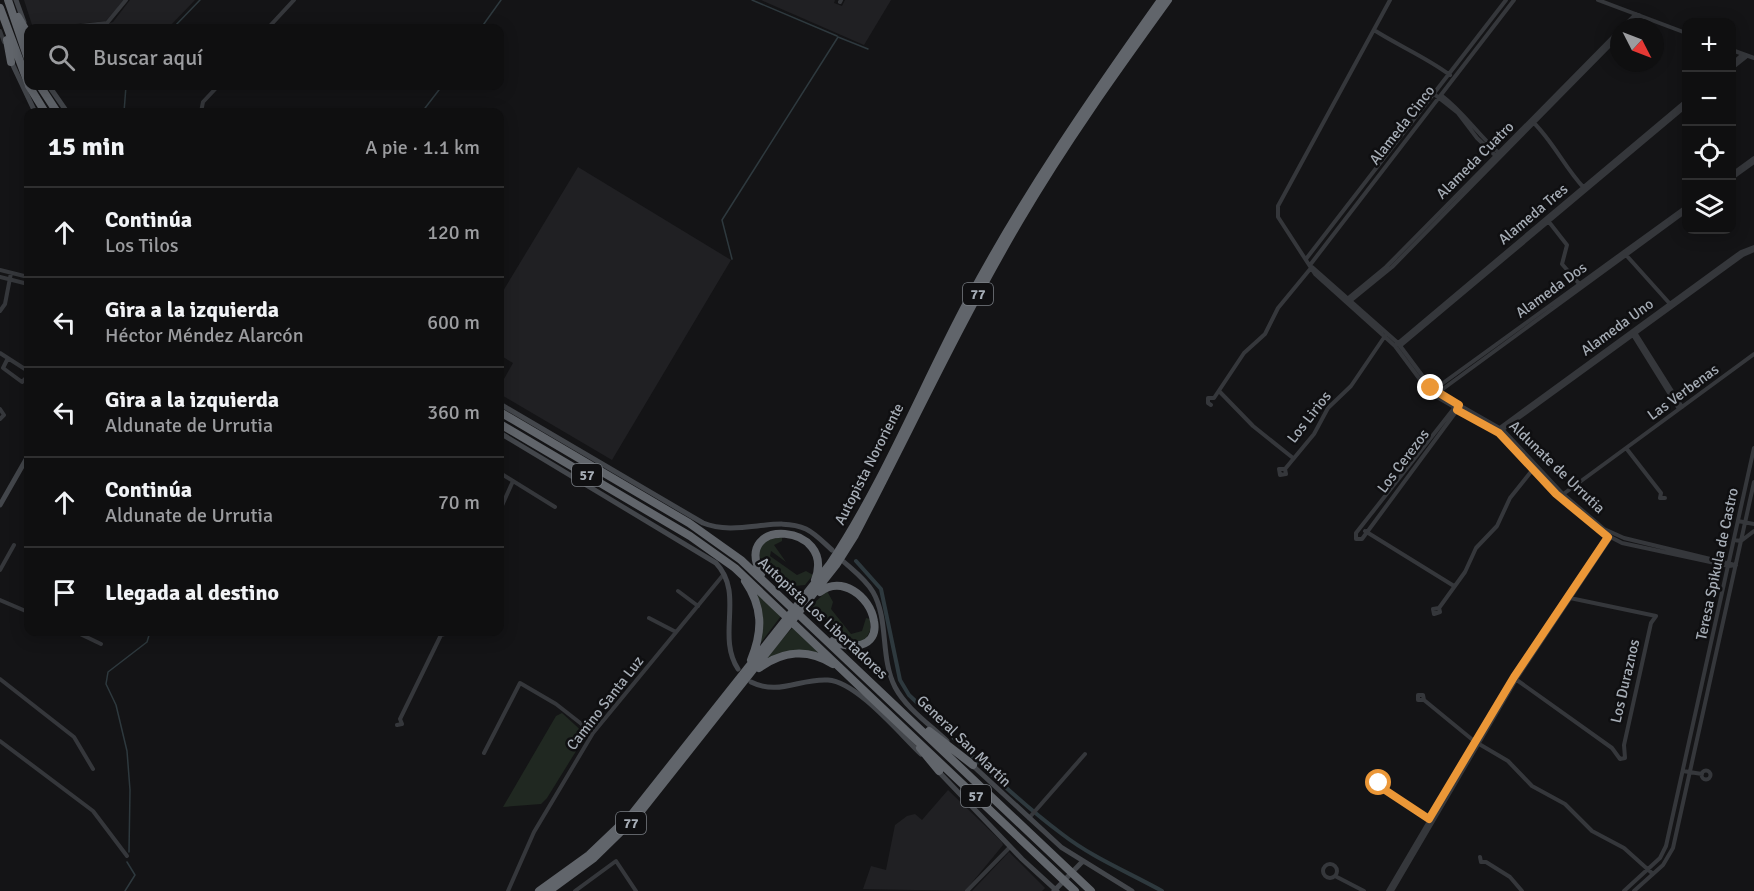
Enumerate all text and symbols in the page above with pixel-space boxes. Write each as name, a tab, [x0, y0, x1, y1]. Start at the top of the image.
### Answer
north arrow	[1610, 18, 1664, 72]
map controls	[1682, 18, 1736, 234]
button: +	[1682, 18, 1736, 72]
search box	[24, 24, 504, 90]
icon: search	[45, 41, 78, 74]
text: Buscar aquí	[93, 44, 203, 71]
button: −	[1682, 72, 1736, 126]
street label: Alameda Cinco	[1366, 82, 1439, 168]
street label: Alameda Cuatro	[1432, 117, 1518, 203]
button: locate	[1682, 126, 1736, 180]
text: 15 min	[48, 131, 125, 163]
text: A pie · 1.1 km	[365, 135, 480, 160]
street label: Alameda Tres	[1495, 179, 1572, 248]
button: layers	[1682, 180, 1736, 234]
text: Continúa	[105, 206, 192, 233]
icon: ahead	[48, 216, 81, 249]
text: 120 m	[427, 220, 480, 245]
text: Los Tilos	[105, 233, 179, 258]
street label: Alameda Dos	[1512, 258, 1590, 322]
road number: 77	[963, 283, 993, 305]
street label: Alameda Uno	[1577, 295, 1657, 359]
text: Gira a la izquierda	[105, 296, 279, 323]
icon: left	[48, 306, 81, 339]
text: 600 m	[427, 310, 480, 335]
text: Héctor Méndez Alarcón	[105, 323, 304, 348]
street label: Las Verbenas	[1644, 360, 1723, 424]
route end	[1417, 374, 1443, 400]
text: Gira a la izquierda	[105, 386, 279, 413]
street label: Los Lirios	[1283, 387, 1335, 447]
icon: left	[48, 396, 81, 429]
text: 360 m	[427, 400, 480, 425]
street label: Autopista Nororiente	[831, 400, 907, 528]
text: Aldunate de Urrutia	[105, 413, 273, 438]
street label: Aldunate de Urrutia	[1505, 417, 1609, 517]
street label: Los Cerezos	[1373, 425, 1433, 496]
road number: 57	[572, 464, 602, 486]
text: Continúa	[105, 476, 192, 503]
icon: ahead	[48, 486, 81, 519]
street label: Teresa Spikula de Castro	[1692, 486, 1742, 642]
text: 70 m	[438, 490, 480, 515]
text: Aldunate de Urrutia	[105, 503, 273, 528]
street label: Autopista Los Libertadores	[754, 553, 892, 683]
icon: arrive	[48, 576, 81, 609]
text: Llegada al destino	[105, 579, 279, 606]
street label: Los Duraznos	[1607, 637, 1643, 725]
street label: Camino Santa Luz	[563, 652, 648, 754]
street label: General San Martín	[913, 691, 1015, 791]
route start	[1365, 769, 1391, 795]
road number: 57	[961, 785, 991, 807]
road number: 77	[616, 812, 646, 834]

